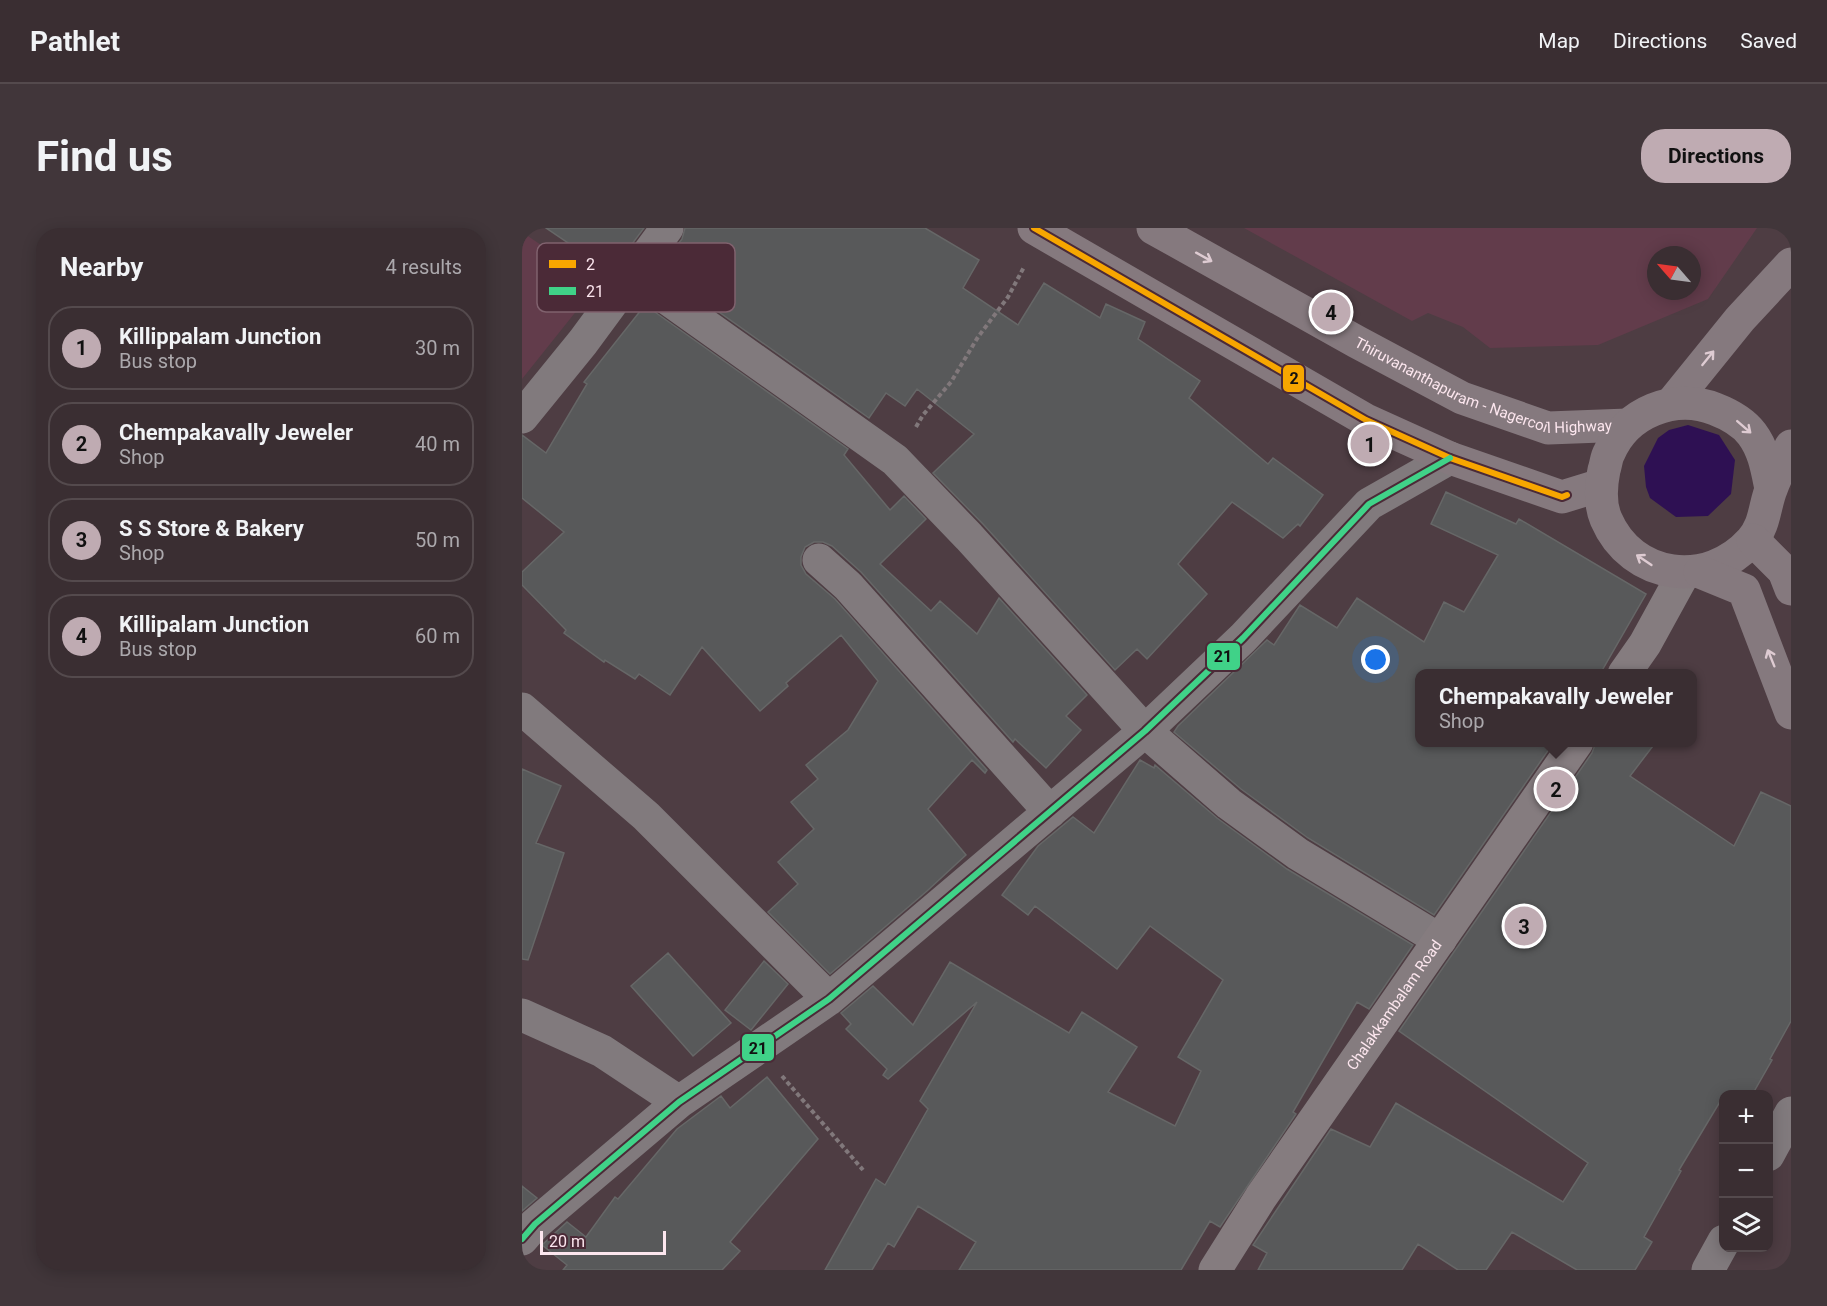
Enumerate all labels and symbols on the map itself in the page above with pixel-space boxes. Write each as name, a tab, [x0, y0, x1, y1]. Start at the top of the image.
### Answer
legend	[537, 243, 735, 312]
north arrow	[1647, 246, 1701, 300]
one-way arrow	[1195, 251, 1212, 263]
text: 2	[586, 255, 595, 274]
text: 21	[586, 282, 604, 301]
pin: 4	[1312, 290, 1350, 334]
street label: Thiruvananthapuram - Nagercoil Highway	[1352, 333, 1612, 437]
one-way arrow	[1702, 350, 1715, 366]
line badge: 2	[1282, 364, 1305, 393]
text: 2	[1289, 369, 1299, 388]
one-way arrow	[1736, 420, 1751, 434]
pin: 1	[1350, 422, 1390, 466]
one-way arrow	[1635, 554, 1652, 567]
line badge: 21	[1206, 642, 1241, 671]
your location	[1361, 645, 1390, 674]
text: 21	[1214, 647, 1232, 666]
one-way arrow	[1765, 649, 1776, 668]
pin: 2	[1536, 766, 1576, 812]
pin: 3	[1504, 904, 1544, 948]
street label: Chalakkambalam Road	[1343, 937, 1446, 1074]
line badge: 21	[741, 1033, 775, 1062]
text: 21	[749, 1039, 767, 1058]
scale bar	[540, 1228, 666, 1256]

